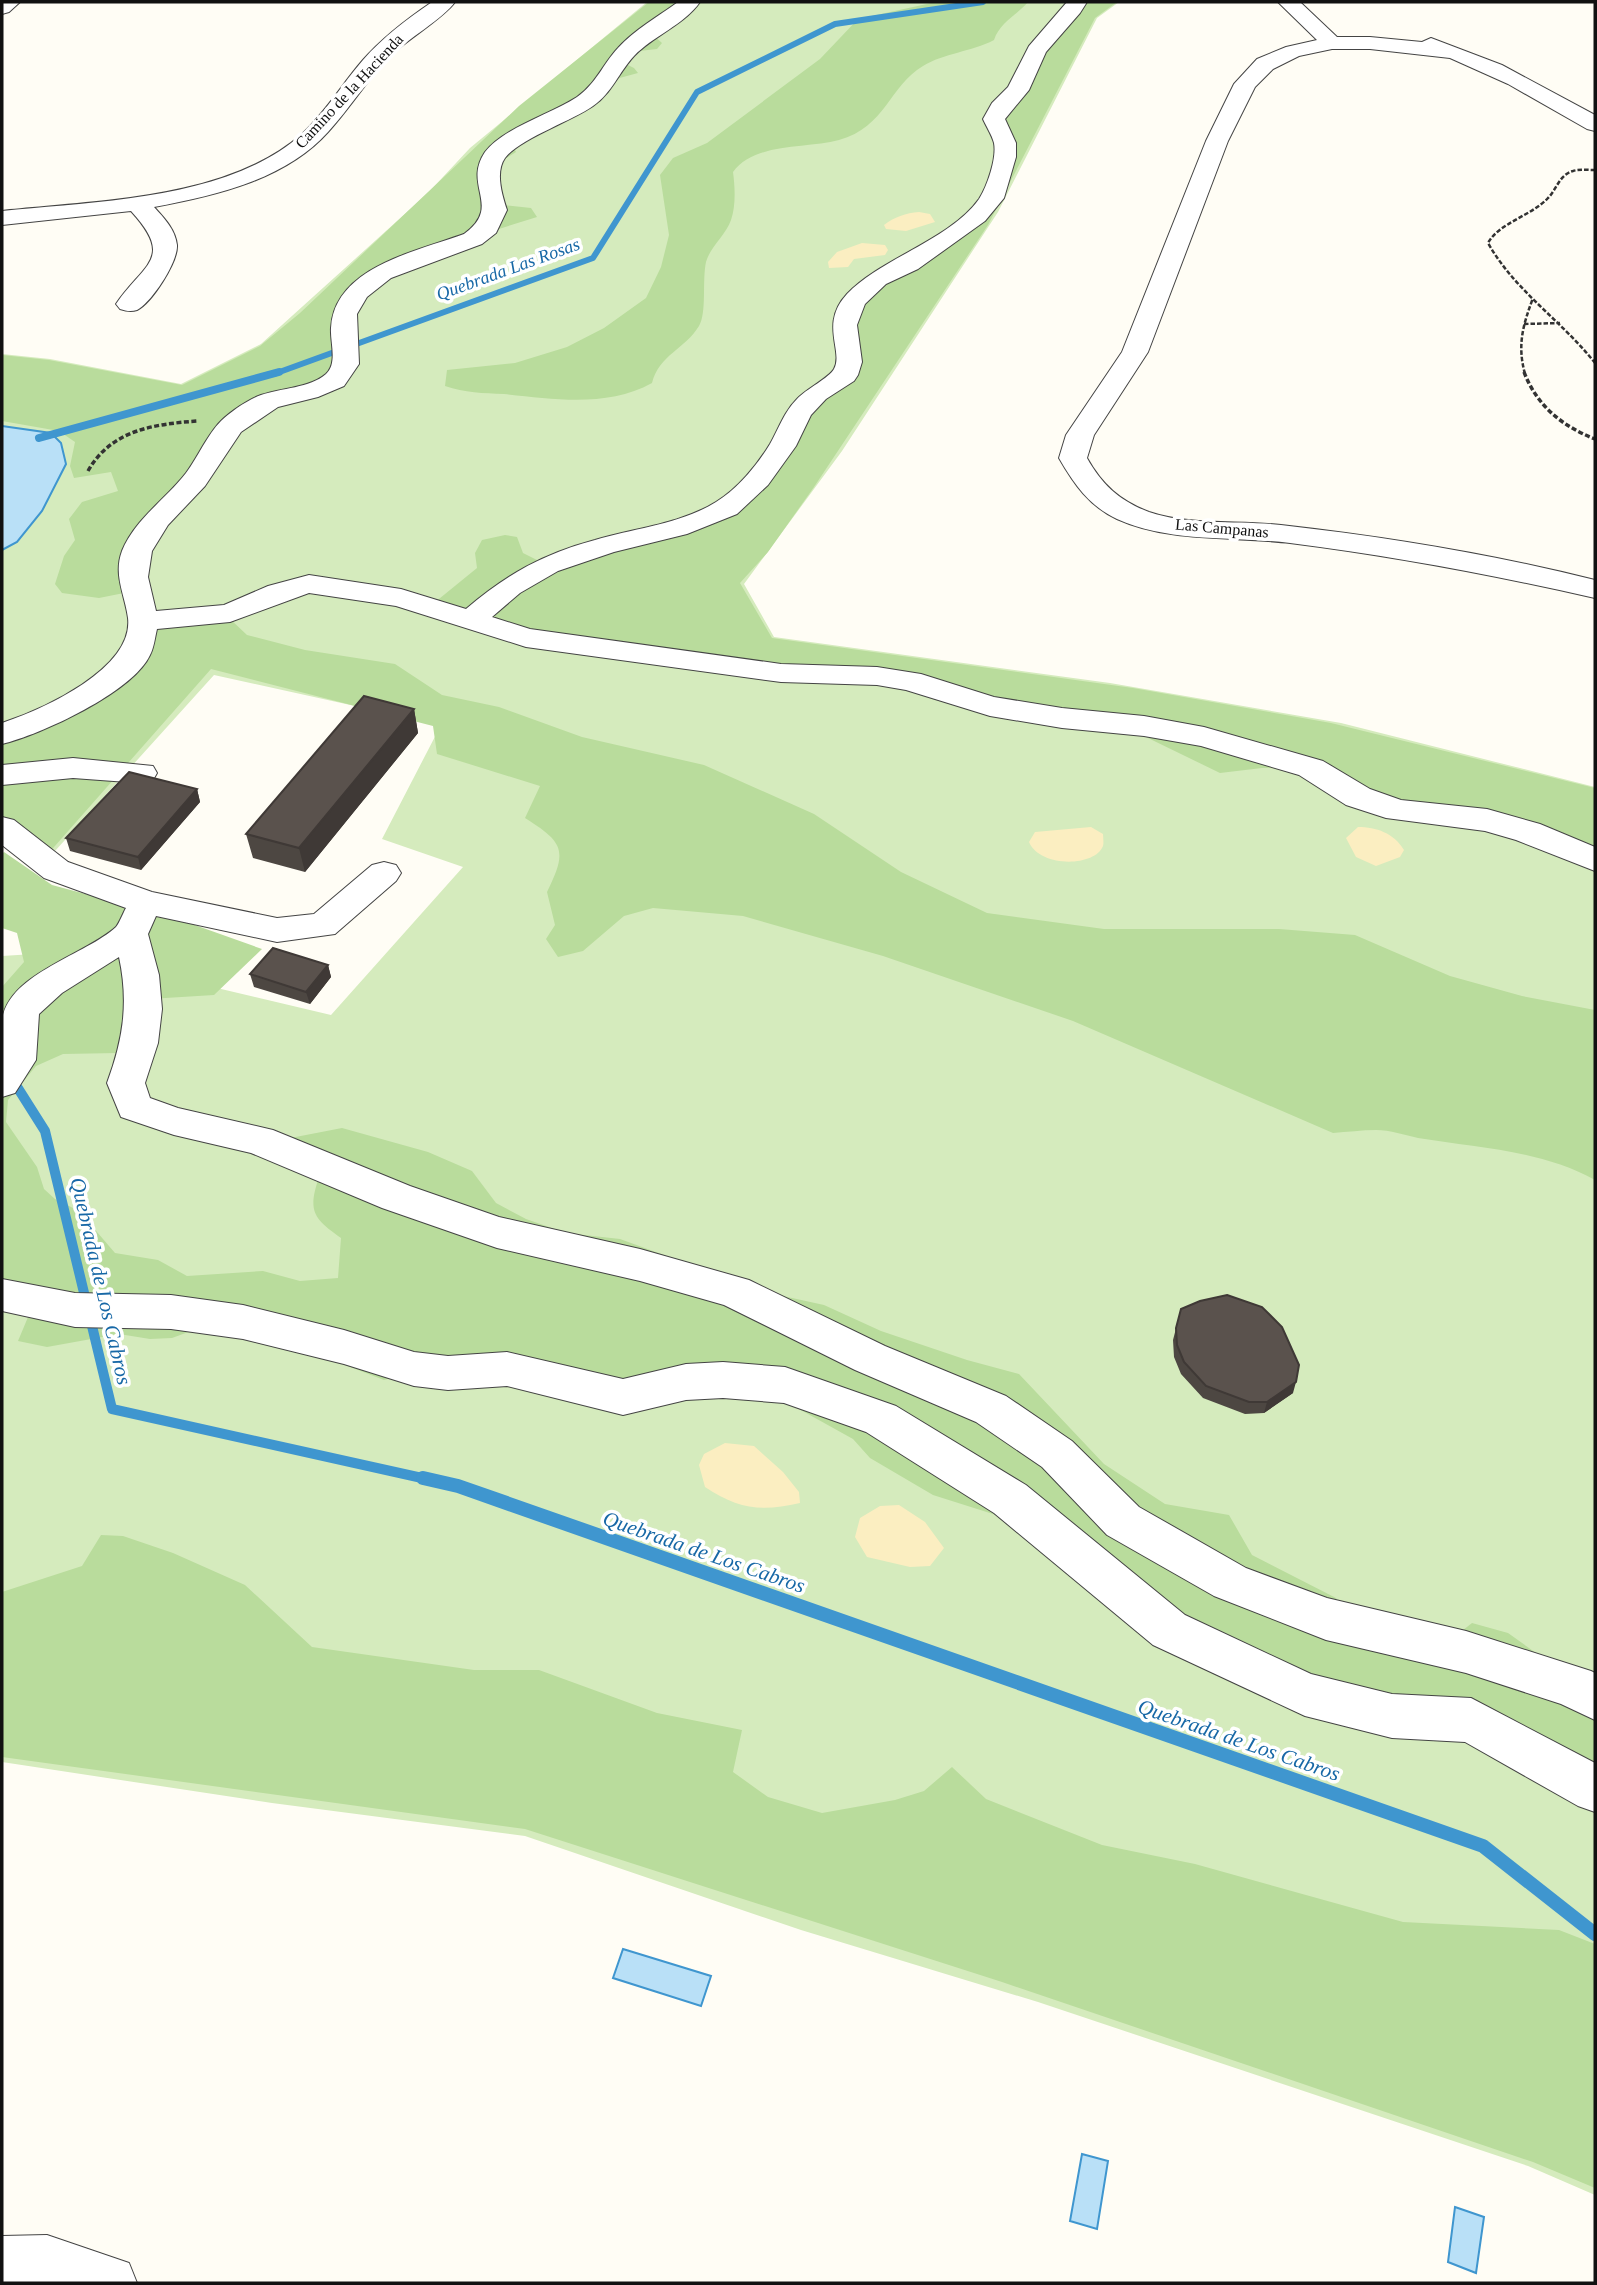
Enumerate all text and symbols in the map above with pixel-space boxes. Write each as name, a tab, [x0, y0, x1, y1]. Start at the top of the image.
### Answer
street label: Camino de la Hacienda	[292, 30, 406, 152]
water label: Quebrada Las Rosas	[434, 234, 582, 304]
street label: Las Campanas	[1174, 515, 1269, 542]
water label: Quebrada de Los Cabros	[65, 1175, 137, 1387]
water label: Quebrada de Los Cabros	[600, 1506, 808, 1598]
water label: Quebrada de Los Cabros	[1135, 1694, 1343, 1786]

